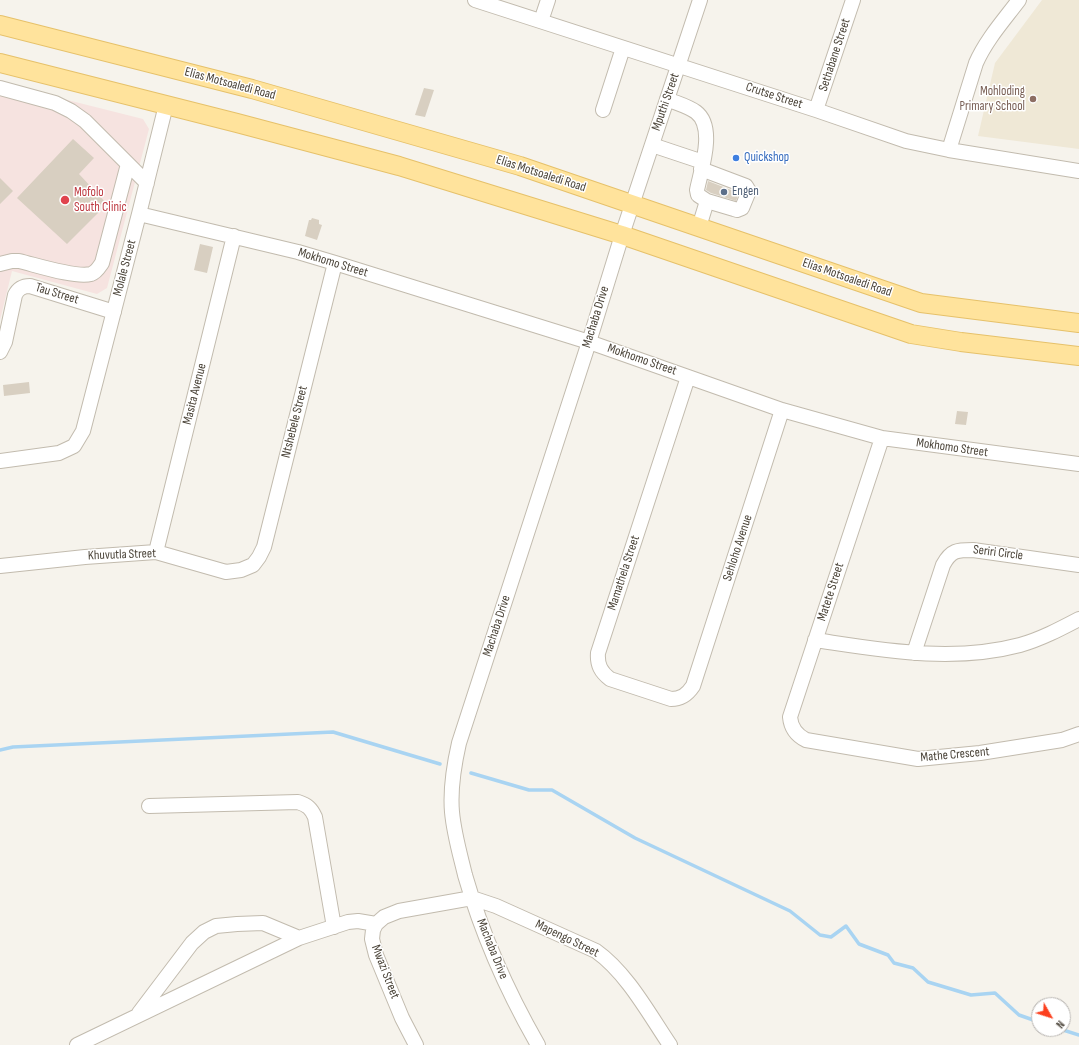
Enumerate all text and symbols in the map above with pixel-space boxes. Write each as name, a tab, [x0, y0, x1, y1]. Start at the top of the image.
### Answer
street label: Sethabane Street	[816, 16, 854, 94]
street label: Elias Motsoaledi Road	[183, 64, 277, 104]
street label: Mputhi Street	[649, 71, 683, 133]
street label: Crutse Street	[744, 80, 804, 112]
place label: Mohloding Primary School	[960, 84, 1025, 115]
marker: Mohloding Primary School	[1028, 94, 1038, 104]
place label: Quickshop	[744, 150, 789, 166]
street label: Elias Motsoaledi Road	[494, 152, 588, 196]
marker: Quickshop	[731, 153, 741, 163]
place label: Engen	[732, 184, 759, 200]
place label: Mofolo South Clinic	[74, 185, 127, 216]
marker: Engen	[719, 187, 729, 197]
marker: Mofolo South Clinic	[59, 194, 71, 206]
street label: Molale Street	[110, 238, 140, 298]
street label: Mokhomo Street	[296, 245, 370, 281]
street label: Elias Motsoaledi Road	[800, 255, 894, 301]
street label: Tau Street	[34, 280, 80, 308]
street label: Machaba Drive	[579, 284, 613, 350]
street label: Mokhomo Street	[605, 341, 679, 379]
street label: Masita Avenue	[180, 362, 210, 426]
street label: Ntshebele Street	[279, 384, 311, 460]
street label: Mokhomo Street	[915, 435, 989, 461]
street label: Sehloho Avenue	[720, 513, 756, 583]
street label: Mamathela Street	[605, 534, 643, 612]
street label: Seriri Circle	[972, 542, 1024, 564]
street label: Khuvutla Street	[88, 546, 156, 564]
street label: Matete Street	[814, 561, 848, 623]
street label: Machaba Drive	[480, 593, 514, 659]
street label: Mathe Crescent	[920, 744, 990, 766]
street label: Machaba Drive	[473, 917, 511, 981]
street label: Mapengo Street	[533, 917, 601, 961]
street label: Mwazi Street	[368, 943, 402, 1001]
north arrow	[1031, 997, 1071, 1037]
text: N	[1053, 1018, 1067, 1031]

